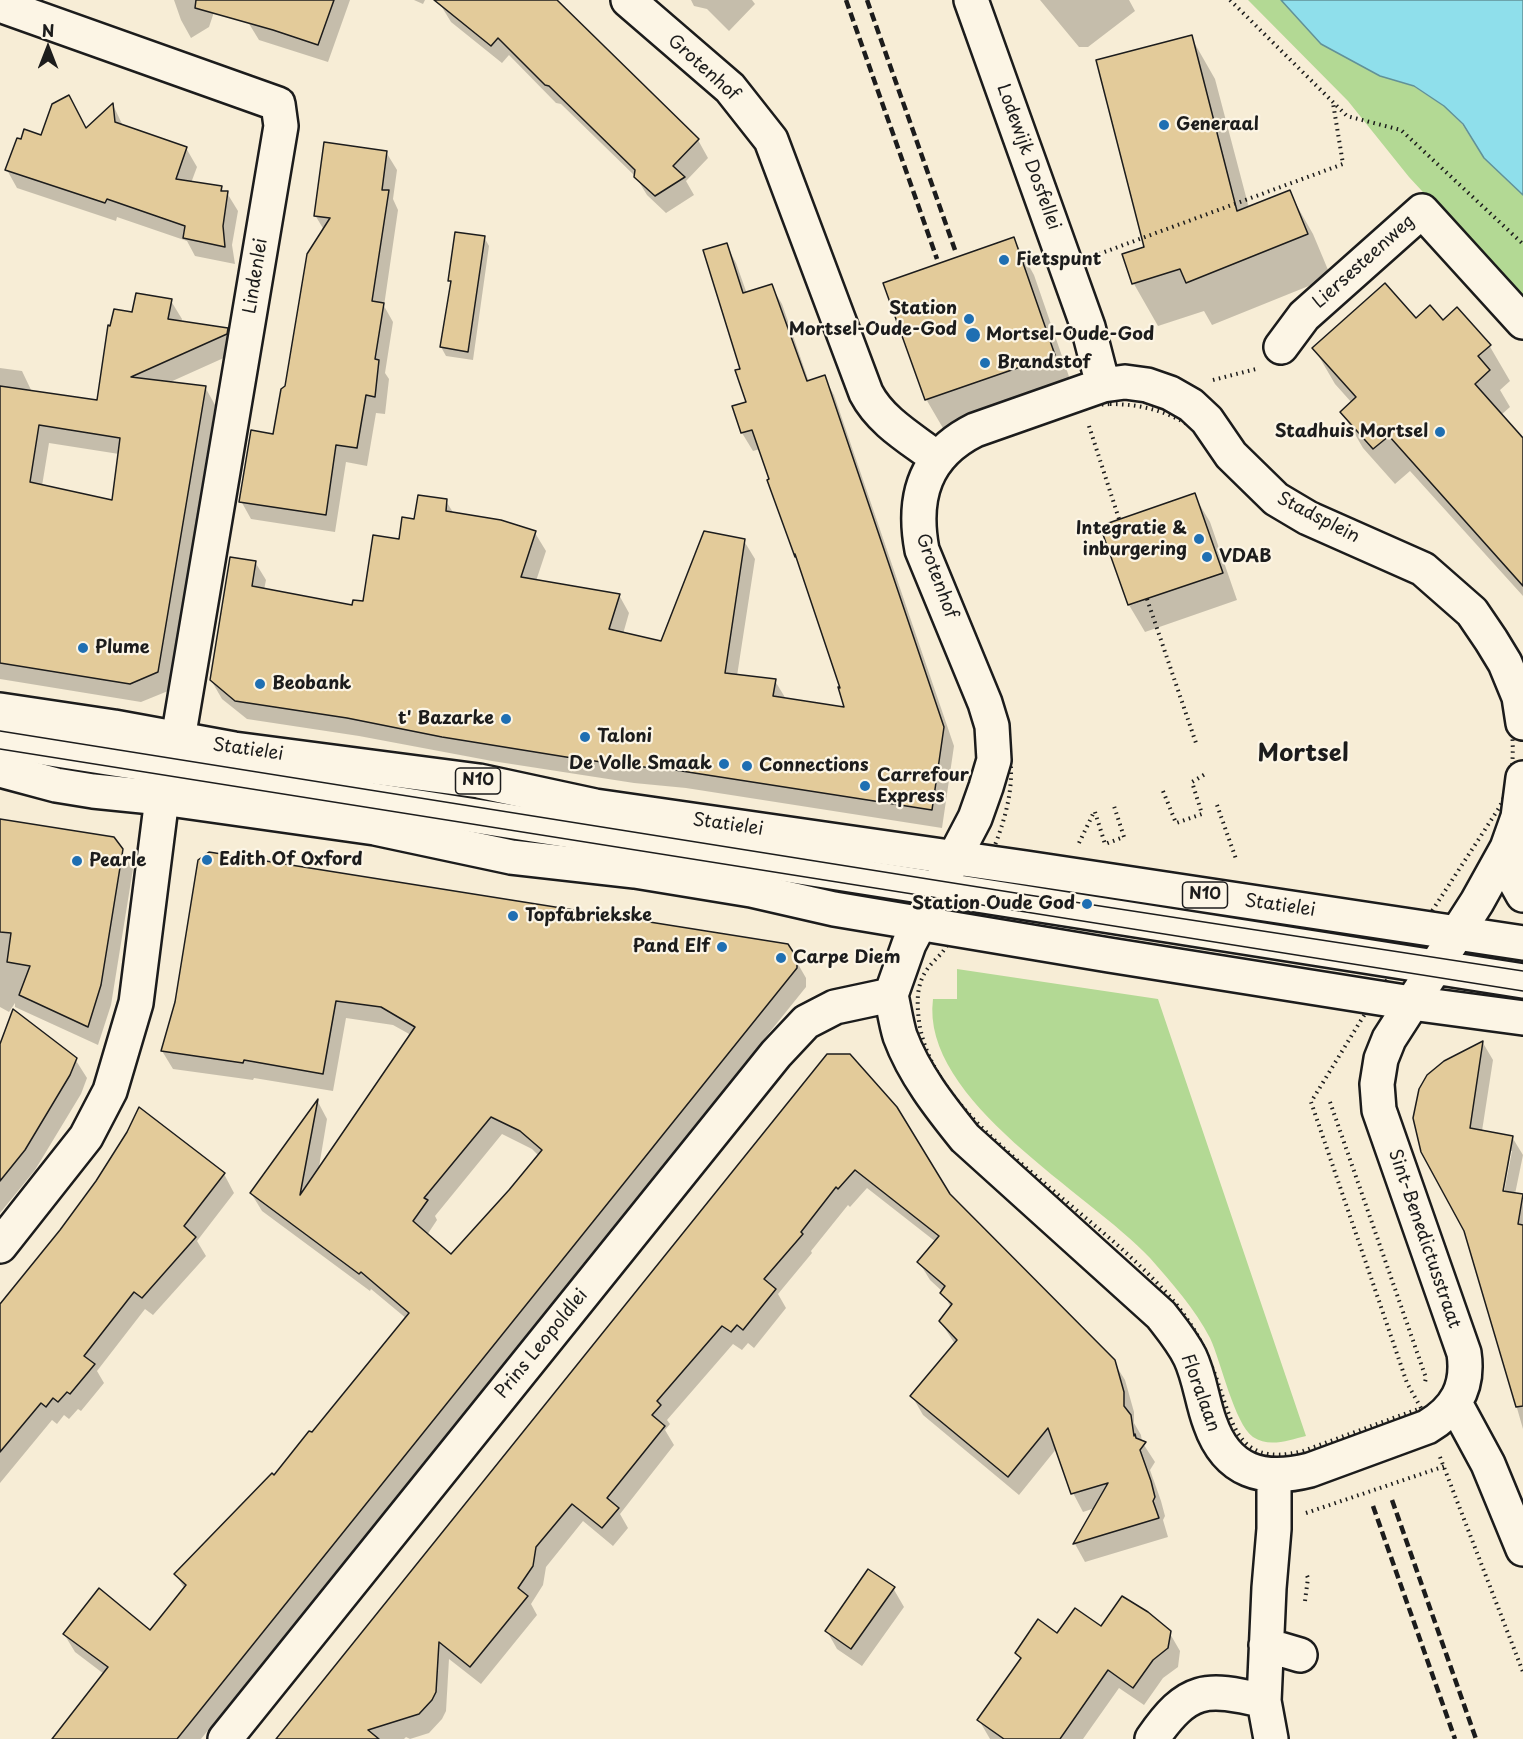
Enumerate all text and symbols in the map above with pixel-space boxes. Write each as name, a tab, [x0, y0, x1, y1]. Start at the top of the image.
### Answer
north arrow	[18, 18, 78, 78]
text: N	[42, 18, 54, 42]
street label: Grotenhof	[663, 30, 743, 106]
street label: Lodewijk Dosfellei	[992, 81, 1064, 233]
place label: Generaal	[1176, 114, 1259, 136]
marker: Generaal	[1157, 118, 1171, 132]
street label: Liersesteenweg	[1309, 211, 1419, 313]
street label: Lindenlei	[239, 237, 273, 315]
place label: Fietspunt	[1016, 249, 1101, 271]
marker: Fietspunt	[997, 253, 1011, 267]
place label: Station Mortsel-Oude-God	[789, 298, 957, 340]
marker: Station Mortsel-Oude-God	[962, 312, 976, 326]
place label: Mortsel-Oude-God	[986, 324, 1154, 346]
marker: Mortsel-Oude-God	[964, 326, 982, 344]
place label: Brandstof	[997, 352, 1091, 374]
marker: Brandstof	[978, 356, 992, 370]
place label: Stadhuis Mortsel	[1275, 421, 1428, 443]
marker: Stadhuis Mortsel	[1433, 425, 1447, 439]
street label: Stadsplein	[1273, 488, 1363, 548]
place label: Integratie & inburgering	[1076, 518, 1187, 560]
street label: Grotenhof	[911, 531, 961, 621]
marker: Integratie & inburgering	[1192, 532, 1206, 546]
place label: VDAB	[1219, 546, 1272, 568]
marker: VDAB	[1200, 550, 1214, 564]
place label: Plume	[95, 637, 150, 659]
marker: Plume	[76, 641, 90, 655]
place label: Beobank	[272, 673, 351, 695]
marker: Beobank	[253, 677, 267, 691]
place label: t' Bazarke	[398, 708, 494, 730]
marker: t' Bazarke	[499, 712, 513, 726]
place label: Taloni	[597, 726, 652, 748]
marker: Taloni	[578, 730, 592, 744]
street label: Statielei	[211, 734, 285, 766]
district label: Mortsel	[1258, 740, 1348, 768]
place label: De Volle Smaak	[569, 753, 712, 775]
place label: Connections	[759, 755, 868, 777]
marker: De Volle Smaak	[717, 757, 731, 771]
marker: Connections	[740, 759, 754, 773]
place label: Carrefour Express	[877, 765, 969, 808]
road number: N10	[456, 768, 500, 794]
marker: Carrefour Express	[858, 779, 872, 793]
street label: Statielei	[691, 809, 765, 841]
place label: Edith Of Oxford	[219, 849, 363, 871]
place label: Pearle	[89, 850, 146, 872]
marker: Edith Of Oxford	[200, 853, 214, 867]
marker: Pearle	[70, 854, 84, 868]
road number: N10	[1182, 882, 1228, 908]
street label: Statielei	[1243, 890, 1317, 922]
place label: Station Oude God	[912, 893, 1075, 915]
marker: Station Oude God	[1080, 897, 1094, 911]
place label: Topfabriekske	[525, 905, 652, 927]
marker: Topfabriekske	[506, 909, 520, 923]
place label: Pand Elf	[633, 936, 710, 958]
marker: Pand Elf	[715, 940, 729, 954]
place label: Carpe Diem	[793, 947, 900, 969]
marker: Carpe Diem	[774, 951, 788, 965]
street label: Sint-Benedictusstraat	[1383, 1147, 1465, 1331]
street label: Prins Leopoldlei	[491, 1285, 593, 1403]
street label: Floralaan	[1176, 1351, 1224, 1435]

